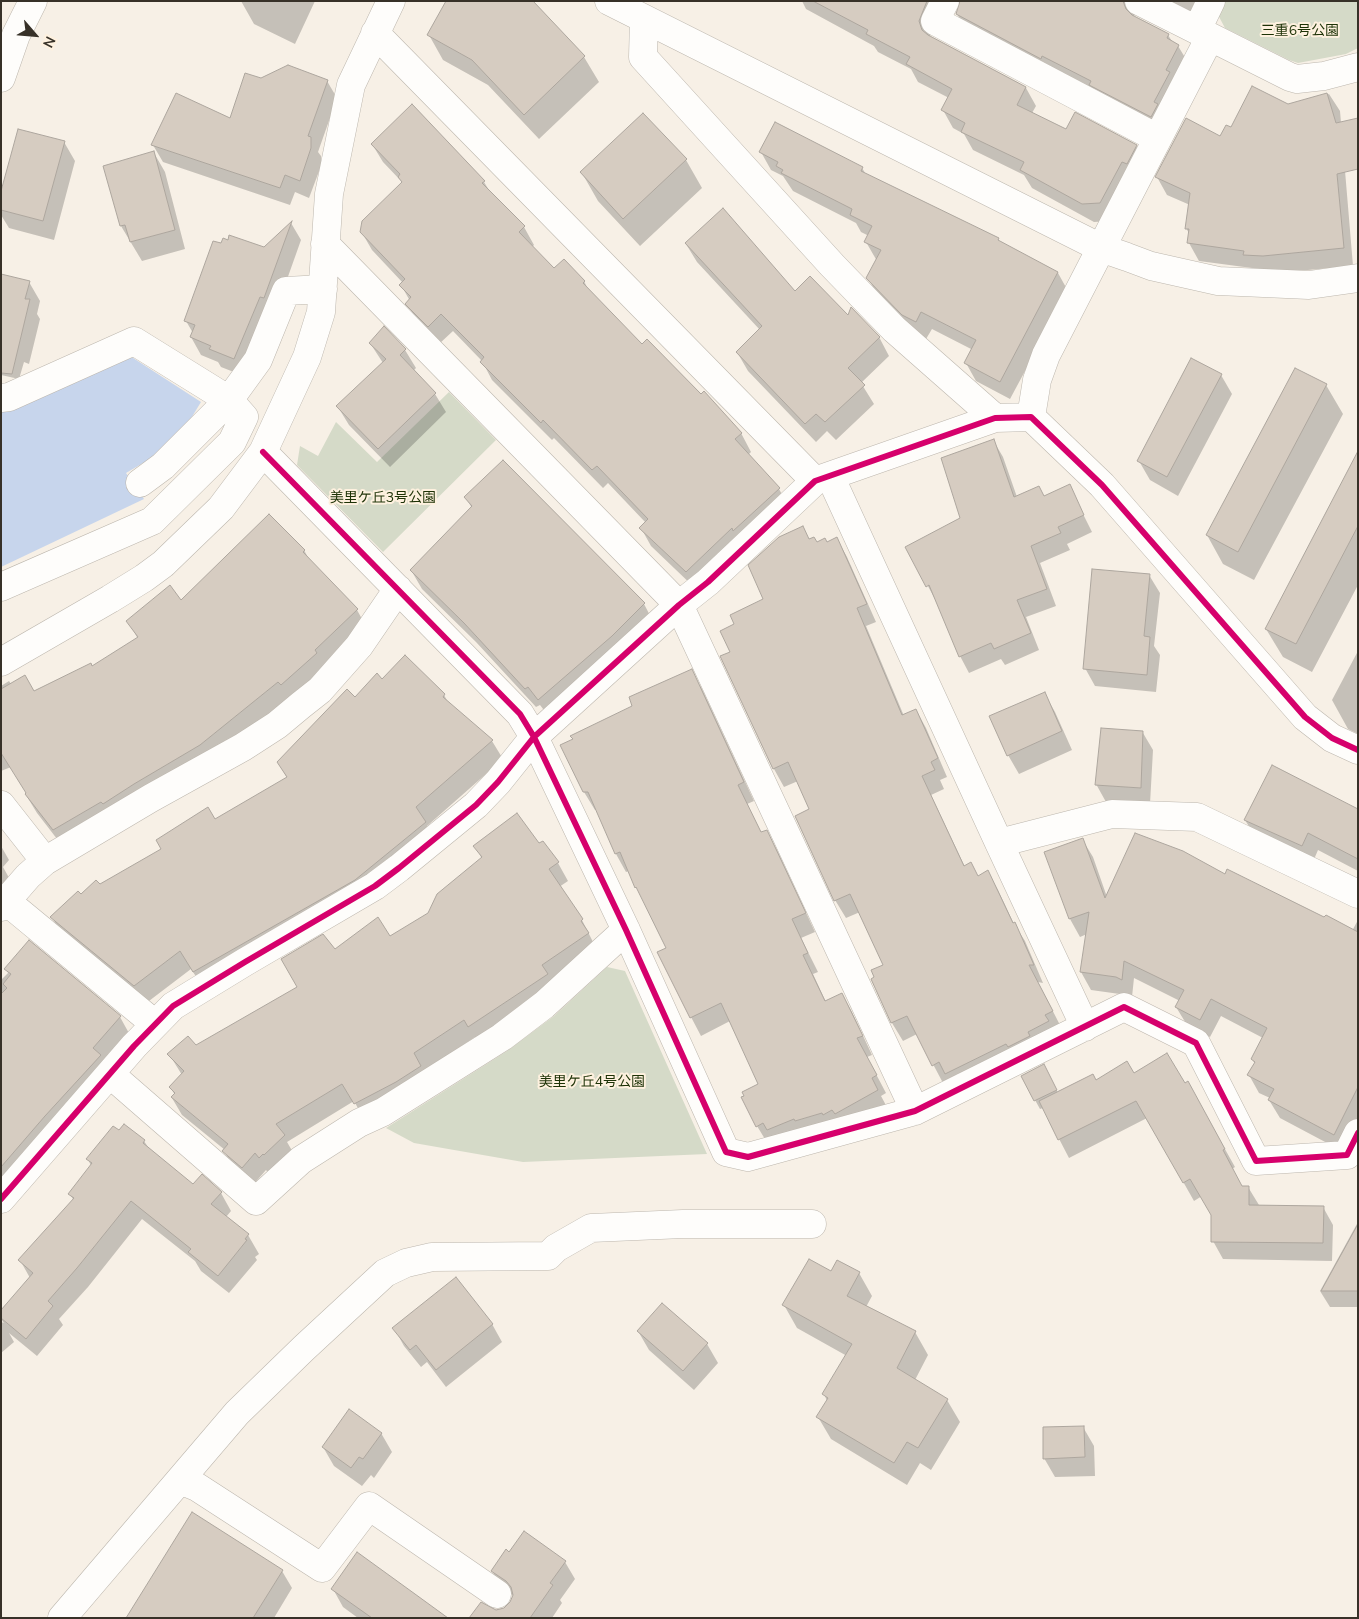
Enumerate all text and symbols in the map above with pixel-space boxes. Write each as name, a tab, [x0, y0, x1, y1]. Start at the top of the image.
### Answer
north arrow	[10, 10, 60, 60]
park label: 三重6号公園	[1261, 24, 1339, 40]
text: N	[38, 33, 60, 51]
park label: 美里ケ丘3号公園	[330, 491, 436, 507]
park label: 美里ケ丘4号公園	[539, 1075, 645, 1091]

